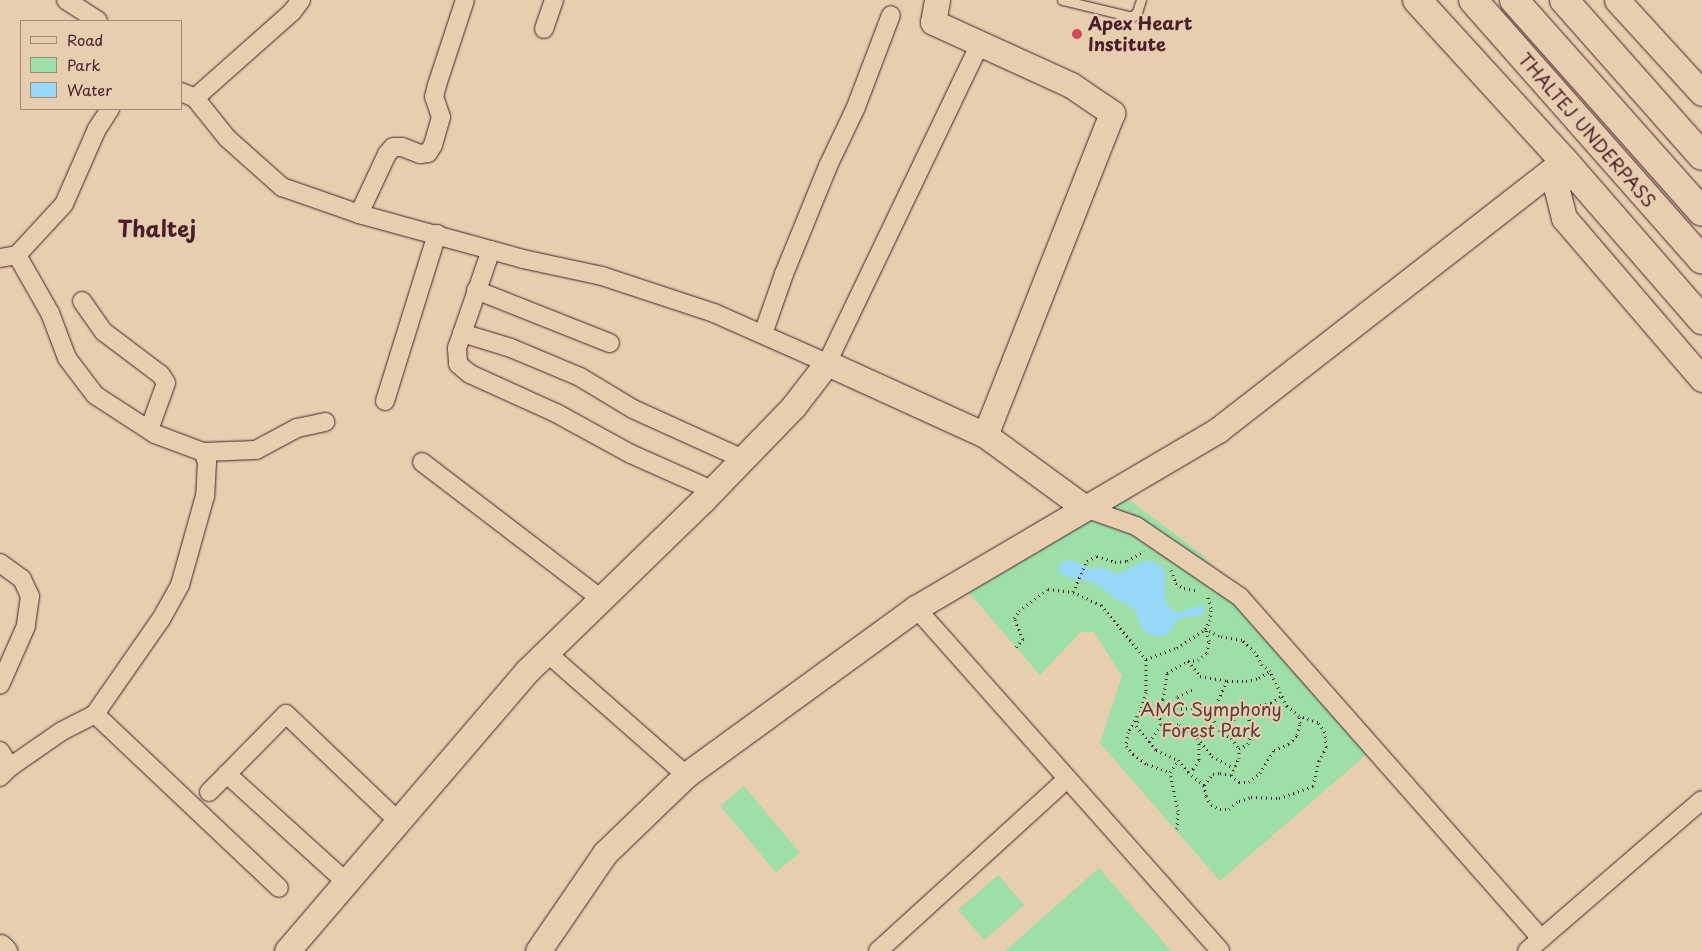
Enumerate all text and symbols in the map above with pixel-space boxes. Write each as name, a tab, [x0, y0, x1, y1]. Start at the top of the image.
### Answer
place label: Apex Heart Institute	[1088, 13, 1193, 56]
legend	[20, 20, 182, 110]
marker: Apex Heart Institute	[1070, 27, 1084, 41]
text: Road	[67, 28, 103, 51]
street label: THALTEJ UNDERPASS	[1513, 47, 1661, 213]
text: Park	[67, 53, 101, 76]
text: Water	[67, 78, 112, 101]
district label: Thaltej	[117, 215, 197, 241]
park label: AMC Symphony Forest Park	[1140, 699, 1282, 742]

